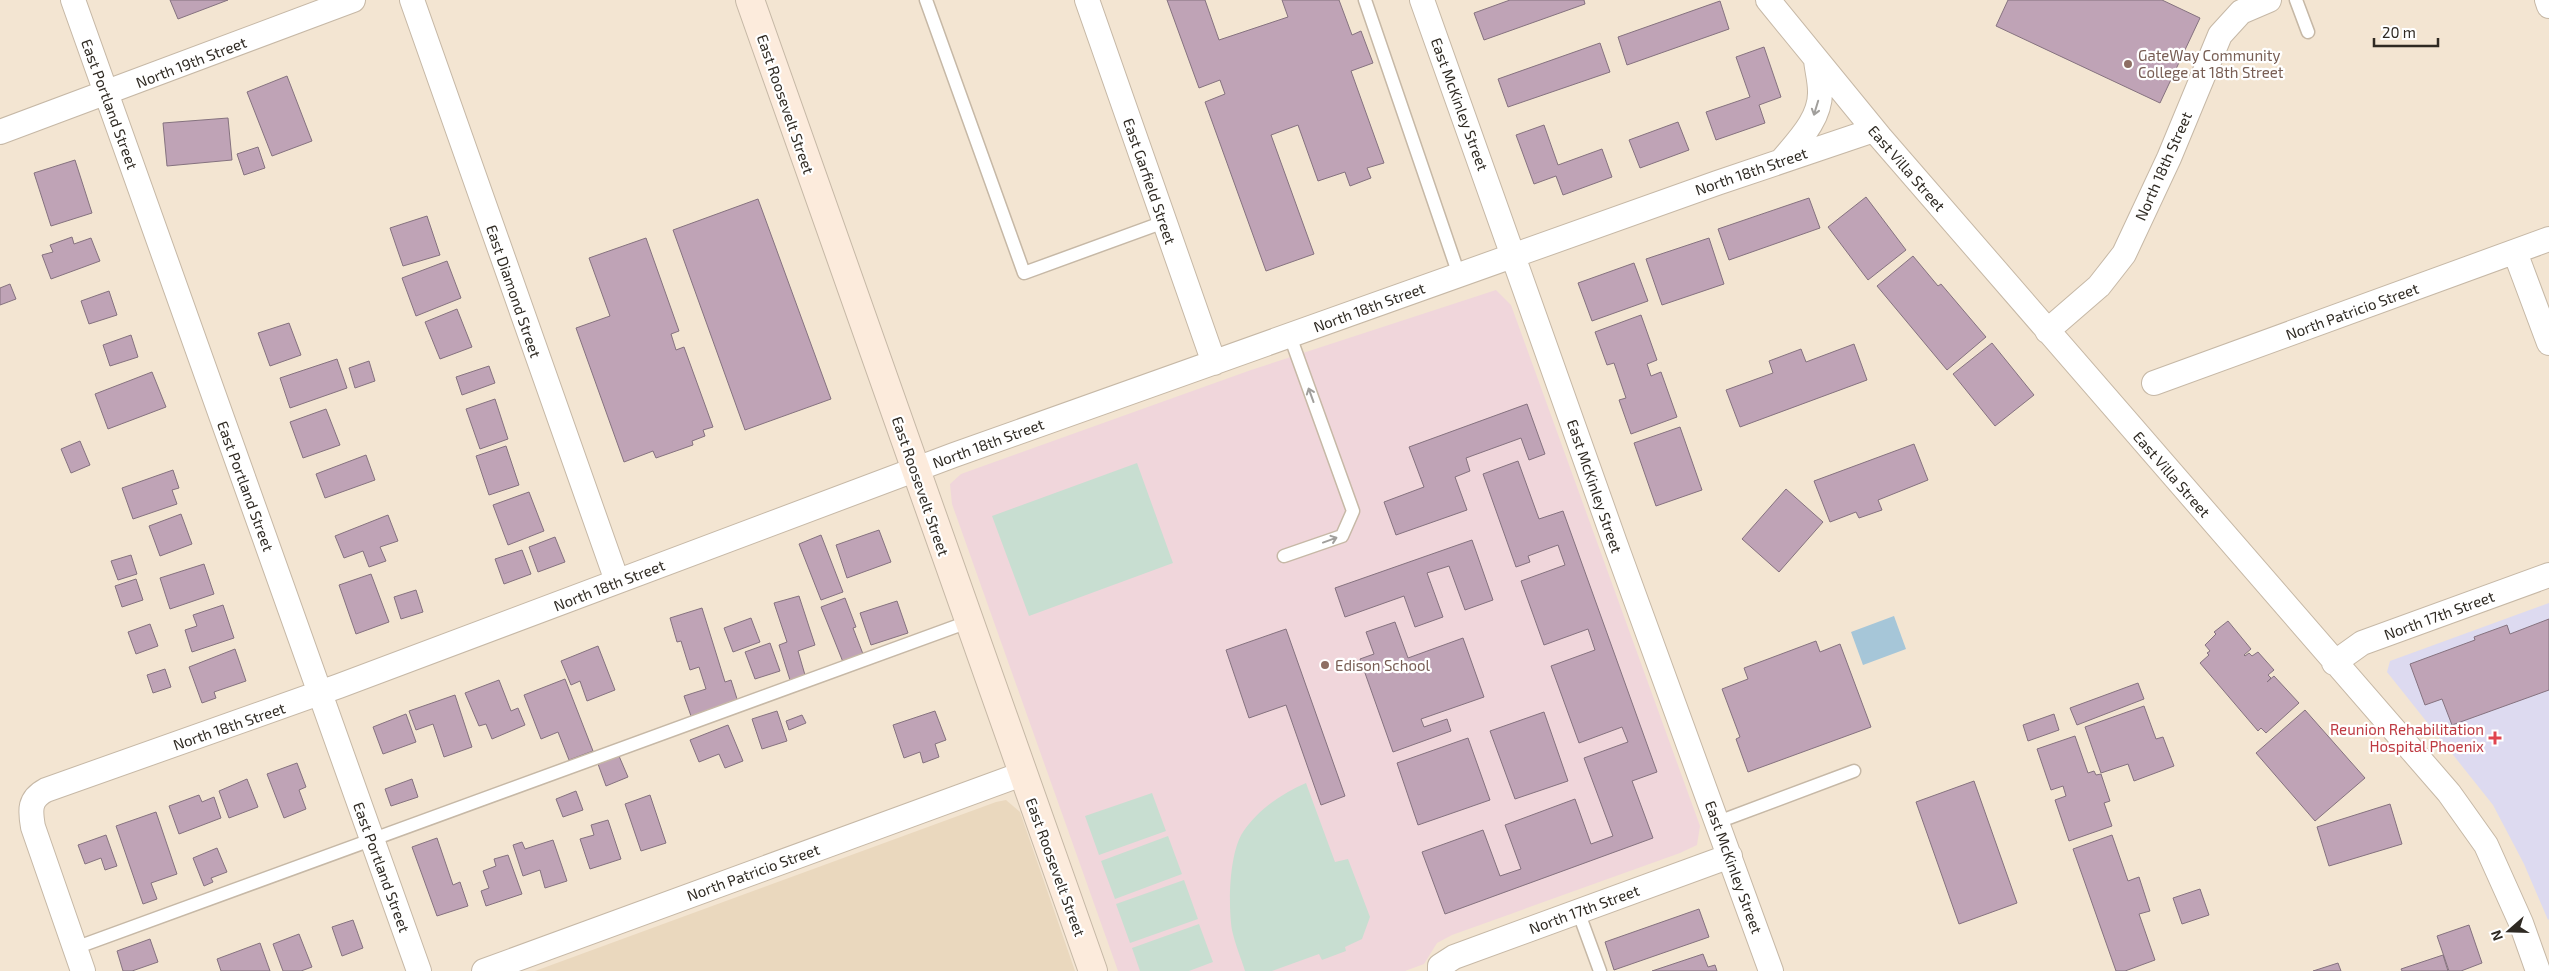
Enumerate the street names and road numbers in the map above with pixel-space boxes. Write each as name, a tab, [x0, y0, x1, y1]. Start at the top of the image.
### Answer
street label: East Roosevelt Street	[754, 32, 818, 176]
street label: North 19th Street	[133, 33, 249, 91]
street label: East McKinley Street	[1428, 35, 1493, 173]
street label: East Portland Street	[78, 36, 142, 172]
street label: North 18th Street	[2131, 108, 2195, 223]
street label: East Garfield Street	[1120, 116, 1180, 247]
street label: East Villa Street	[1865, 121, 1949, 215]
street label: North 18th Street	[1693, 143, 1810, 199]
street label: East Diamond Street	[483, 222, 545, 360]
street label: North 18th Street	[1311, 278, 1428, 336]
street label: North Patricio Street	[2283, 279, 2421, 343]
street label: East Roosevelt Street	[889, 414, 953, 558]
street label: North 18th Street	[930, 414, 1047, 472]
street label: East McKinley Street	[1564, 417, 1626, 555]
street label: East Portland Street	[214, 418, 278, 554]
street label: East Villa Street	[2130, 427, 2214, 521]
street label: North 18th Street	[551, 555, 667, 614]
street label: North 17th Street	[2381, 587, 2497, 643]
street label: North 18th Street	[171, 698, 288, 754]
street label: East Roosevelt Street	[1023, 795, 1090, 939]
street label: East McKinley Street	[1702, 798, 1767, 936]
street label: East Portland Street	[350, 799, 414, 935]
street label: North Patricio Street	[684, 840, 822, 904]
street label: North 17th Street	[1526, 881, 1642, 937]

